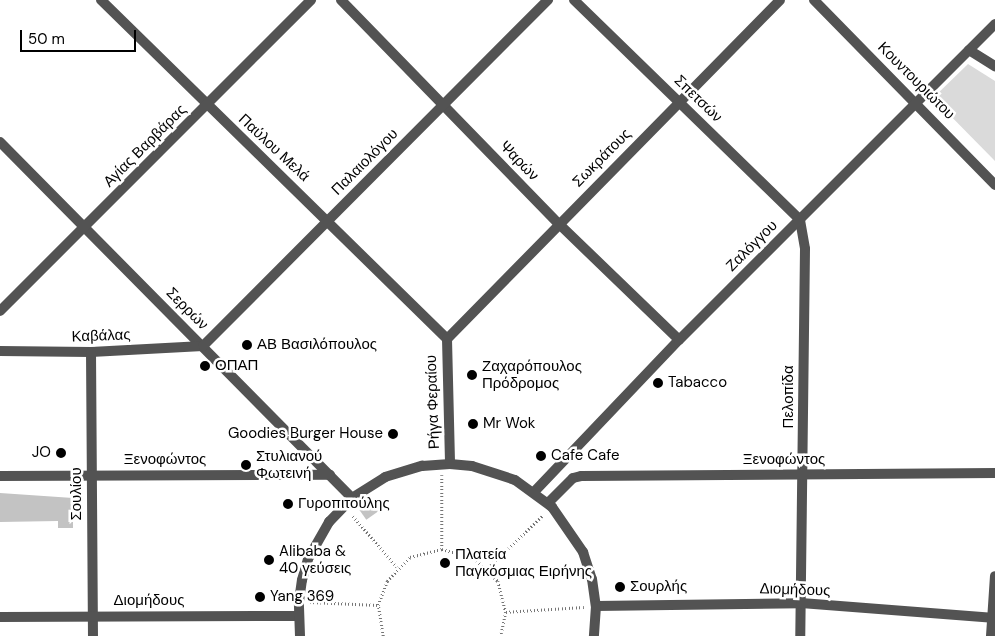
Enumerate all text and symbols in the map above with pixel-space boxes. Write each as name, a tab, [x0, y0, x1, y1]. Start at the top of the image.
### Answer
scale bar	[22, 20, 139, 52]
text: 50 m	[28, 29, 65, 49]
street label: Κουντουριώτου	[874, 39, 958, 123]
street label: Σπετσών	[670, 72, 726, 126]
street label: Αγίας Βαρβάρας	[100, 101, 190, 191]
street label: Παύλου Μελά	[235, 111, 313, 185]
street label: Παλαιολόγου	[328, 125, 402, 199]
street label: Σωκράτους	[569, 125, 635, 191]
street label: Ψαρών	[496, 137, 542, 185]
street label: Ζαλόγγου	[723, 217, 781, 275]
street label: Σερρών	[162, 284, 212, 334]
street label: Καβάλας	[71, 326, 131, 346]
place label: ΑΒ Βασιλόπουλος	[257, 336, 377, 354]
marker: ΑΒ Βασιλόπουλος	[241, 339, 253, 351]
street label: Ρήγα Φεραίου	[422, 355, 444, 449]
place label: ΟΠΑΠ	[215, 357, 258, 375]
place label: Ζαχαρόπουλος Πρόδρομος	[482, 357, 582, 392]
marker: ΟΠΑΠ	[199, 360, 211, 372]
street label: Πελοπίδα	[780, 365, 798, 429]
marker: Ζαχαρόπουλος Πρόδρομος	[466, 369, 478, 381]
place label: Tabacco	[668, 374, 727, 392]
marker: Tabacco	[652, 377, 664, 389]
place label: Mr Wok	[483, 415, 535, 433]
marker: Mr Wok	[467, 418, 479, 430]
place label: Goodies Burger House	[228, 425, 383, 443]
marker: Goodies Burger House	[387, 428, 399, 440]
place label: JO	[32, 444, 51, 462]
marker: JO	[55, 447, 67, 459]
place label: Στυλιανού Φωτεινή	[256, 447, 322, 482]
place label: Cafe Cafe	[551, 447, 619, 465]
marker: Cafe Cafe	[535, 450, 547, 462]
street label: Ξενοφώντος	[124, 451, 206, 469]
street label: Ξενοφώντος	[743, 451, 825, 469]
marker: Στυλιανού Φωτεινή	[240, 459, 252, 471]
street label: Σουλίου	[68, 467, 86, 521]
place label: Γυροπιτούλης	[298, 495, 390, 513]
marker: Γυροπιτούλης	[282, 498, 294, 510]
place label: Alibaba & 40 γεύσεις	[279, 542, 351, 577]
place label: Πλατεία Παγκόσμιας Ειρήνης	[455, 545, 592, 580]
marker: Alibaba & 40 γεύσεις	[263, 554, 275, 566]
marker: Πλατεία Παγκόσμιας Ειρήνης	[439, 557, 451, 569]
place label: Σουρλής	[630, 578, 687, 596]
street label: Διομήδους	[759, 580, 831, 600]
marker: Σουρλής	[614, 581, 626, 593]
place label: Yang 369	[270, 588, 334, 606]
marker: Yang 369	[254, 591, 266, 603]
street label: Διομήδους	[114, 592, 184, 610]

